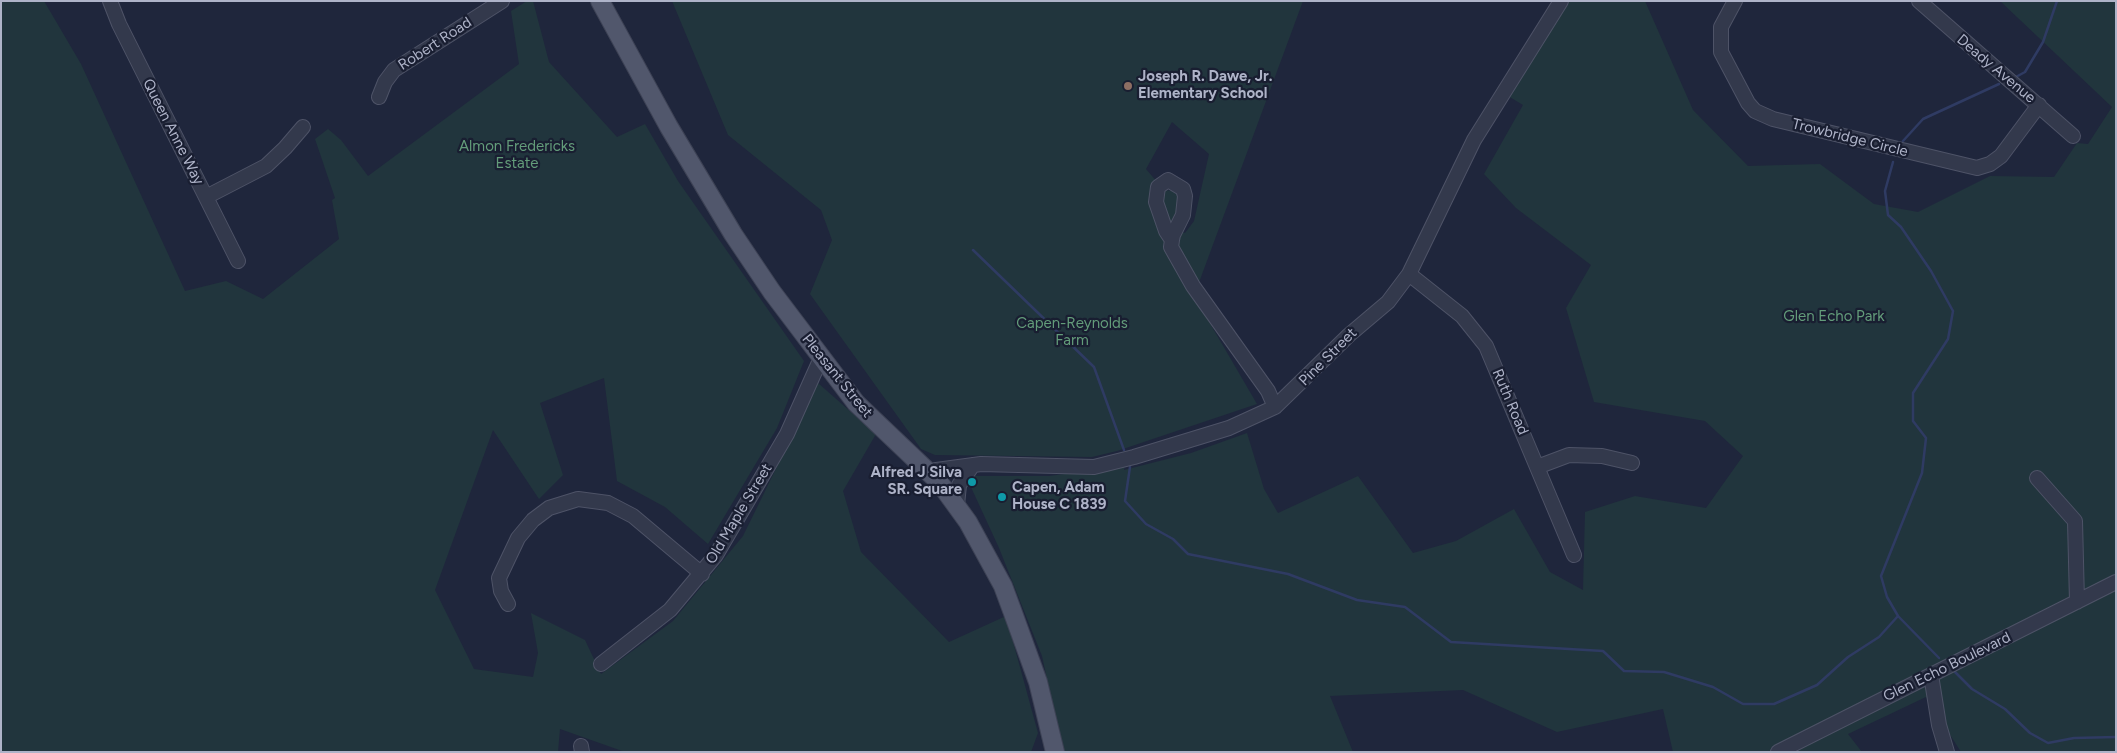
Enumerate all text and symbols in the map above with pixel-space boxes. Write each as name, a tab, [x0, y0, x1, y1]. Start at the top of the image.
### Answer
street label: Robert Road	[395, 14, 475, 74]
street label: Deady Avenue	[1953, 31, 2039, 107]
place label: Joseph R. Dawe, Jr. Elementary School	[1138, 68, 1272, 103]
street label: Queen Anne Way	[139, 76, 207, 188]
marker: Joseph R. Dawe, Jr. Elementary School	[1122, 80, 1134, 92]
street label: Trowbridge Circle	[1790, 115, 1910, 161]
park label: Almon Fredericks Estate	[459, 138, 575, 173]
park label: Glen Echo Park	[1783, 308, 1885, 326]
park label: Capen-Reynolds Farm	[1016, 315, 1128, 350]
street label: Pine Street	[1295, 324, 1361, 390]
street label: Pleasant Street	[798, 331, 876, 421]
street label: Ruth Road	[1488, 366, 1532, 438]
street label: Old Maple Street	[702, 461, 776, 567]
place label: Alfred J Silva SR. Square	[871, 464, 962, 499]
marker: Alfred J Silva SR. Square	[966, 476, 978, 488]
place label: Capen, Adam House C 1839	[1012, 479, 1106, 514]
marker: Capen, Adam House C 1839	[996, 491, 1008, 503]
street label: Glen Echo Boulevard	[1880, 628, 2014, 706]

